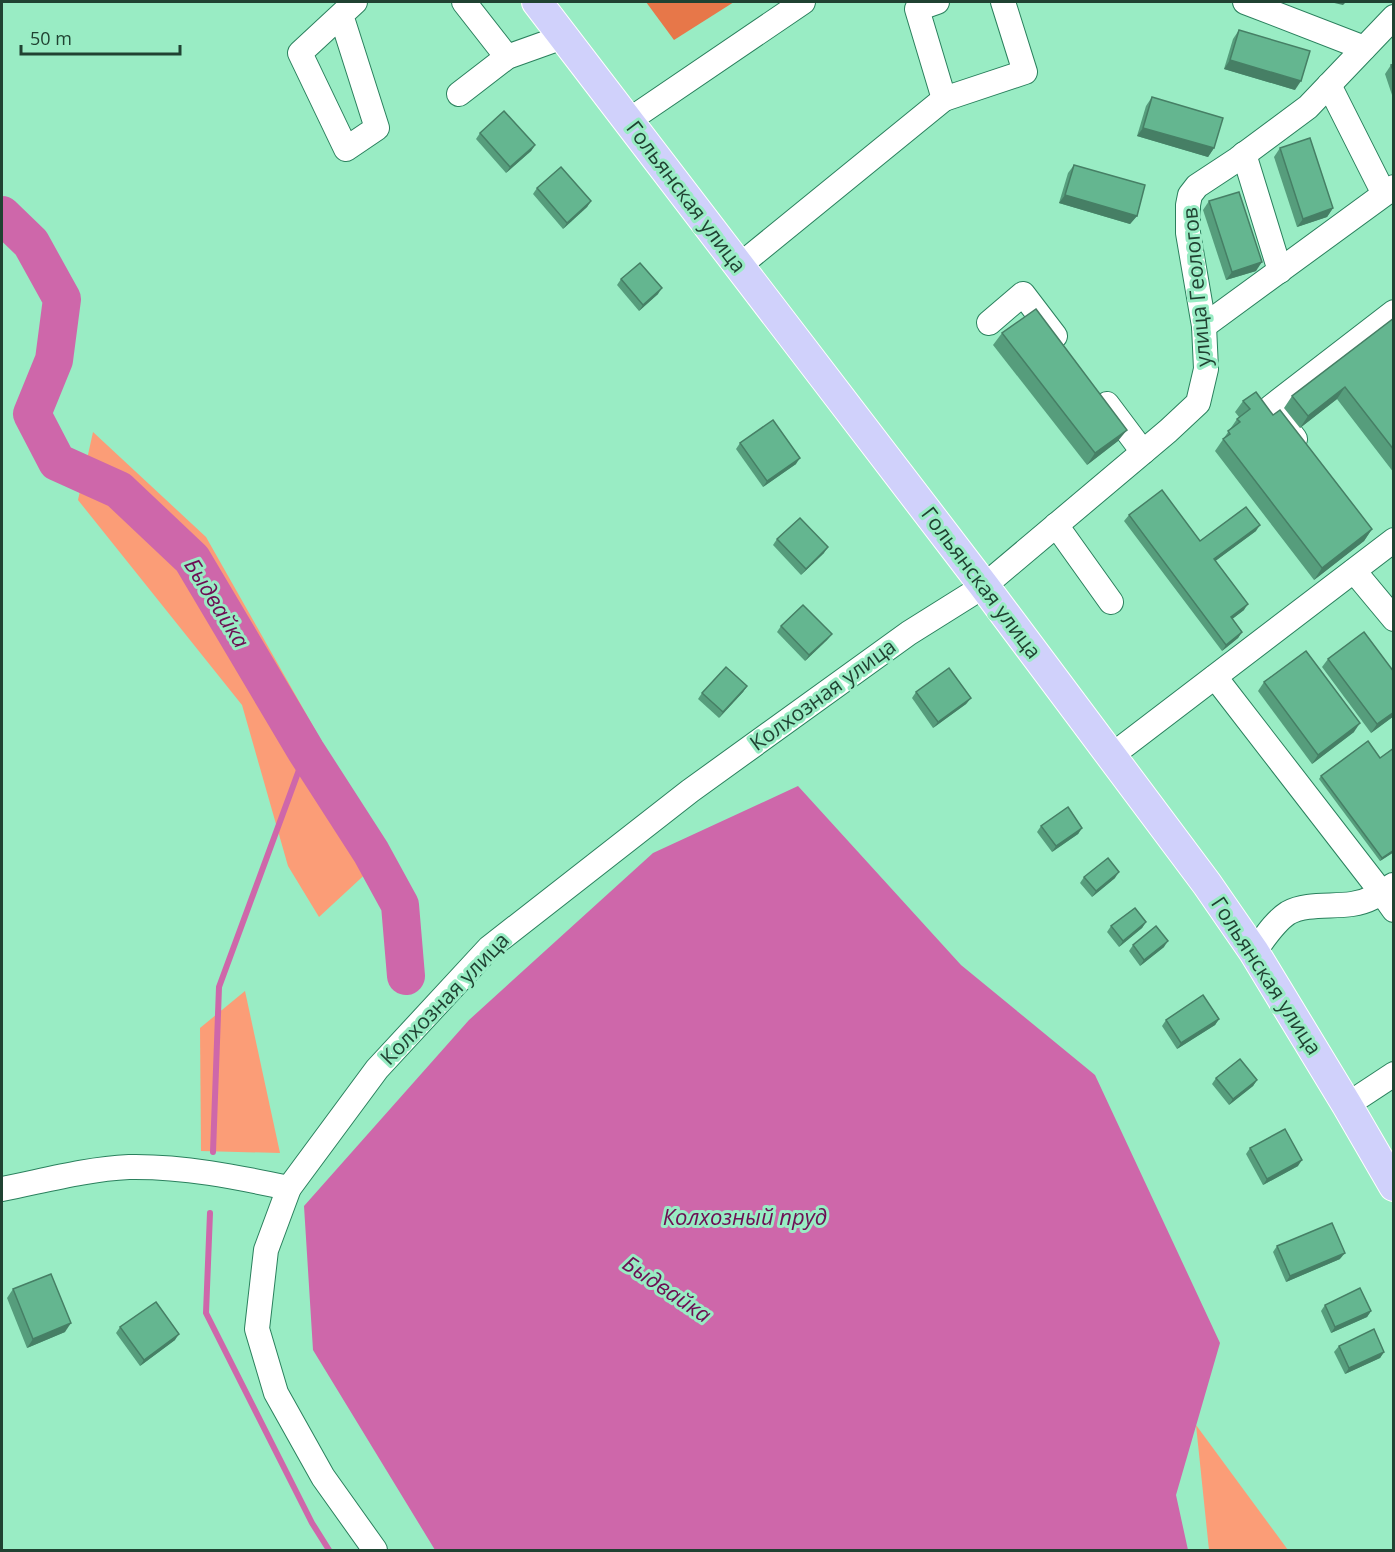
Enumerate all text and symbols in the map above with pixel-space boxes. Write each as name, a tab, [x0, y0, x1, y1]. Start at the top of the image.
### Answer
scale bar	[21, 18, 180, 56]
text: 50 m	[30, 26, 72, 50]
street label: Гольянская улица	[620, 115, 753, 278]
street label: улица Геологов	[1175, 206, 1217, 368]
street label: Гольянская улица	[915, 501, 1048, 664]
water label: Быдвайка	[178, 552, 257, 653]
street label: Колхозная улица	[744, 632, 901, 757]
street label: Гольянская улица	[1205, 891, 1328, 1060]
street label: Колхозная улица	[374, 926, 515, 1071]
water label: Колхозный пруд	[663, 1201, 827, 1231]
water label: Быдвайка	[617, 1248, 718, 1329]

